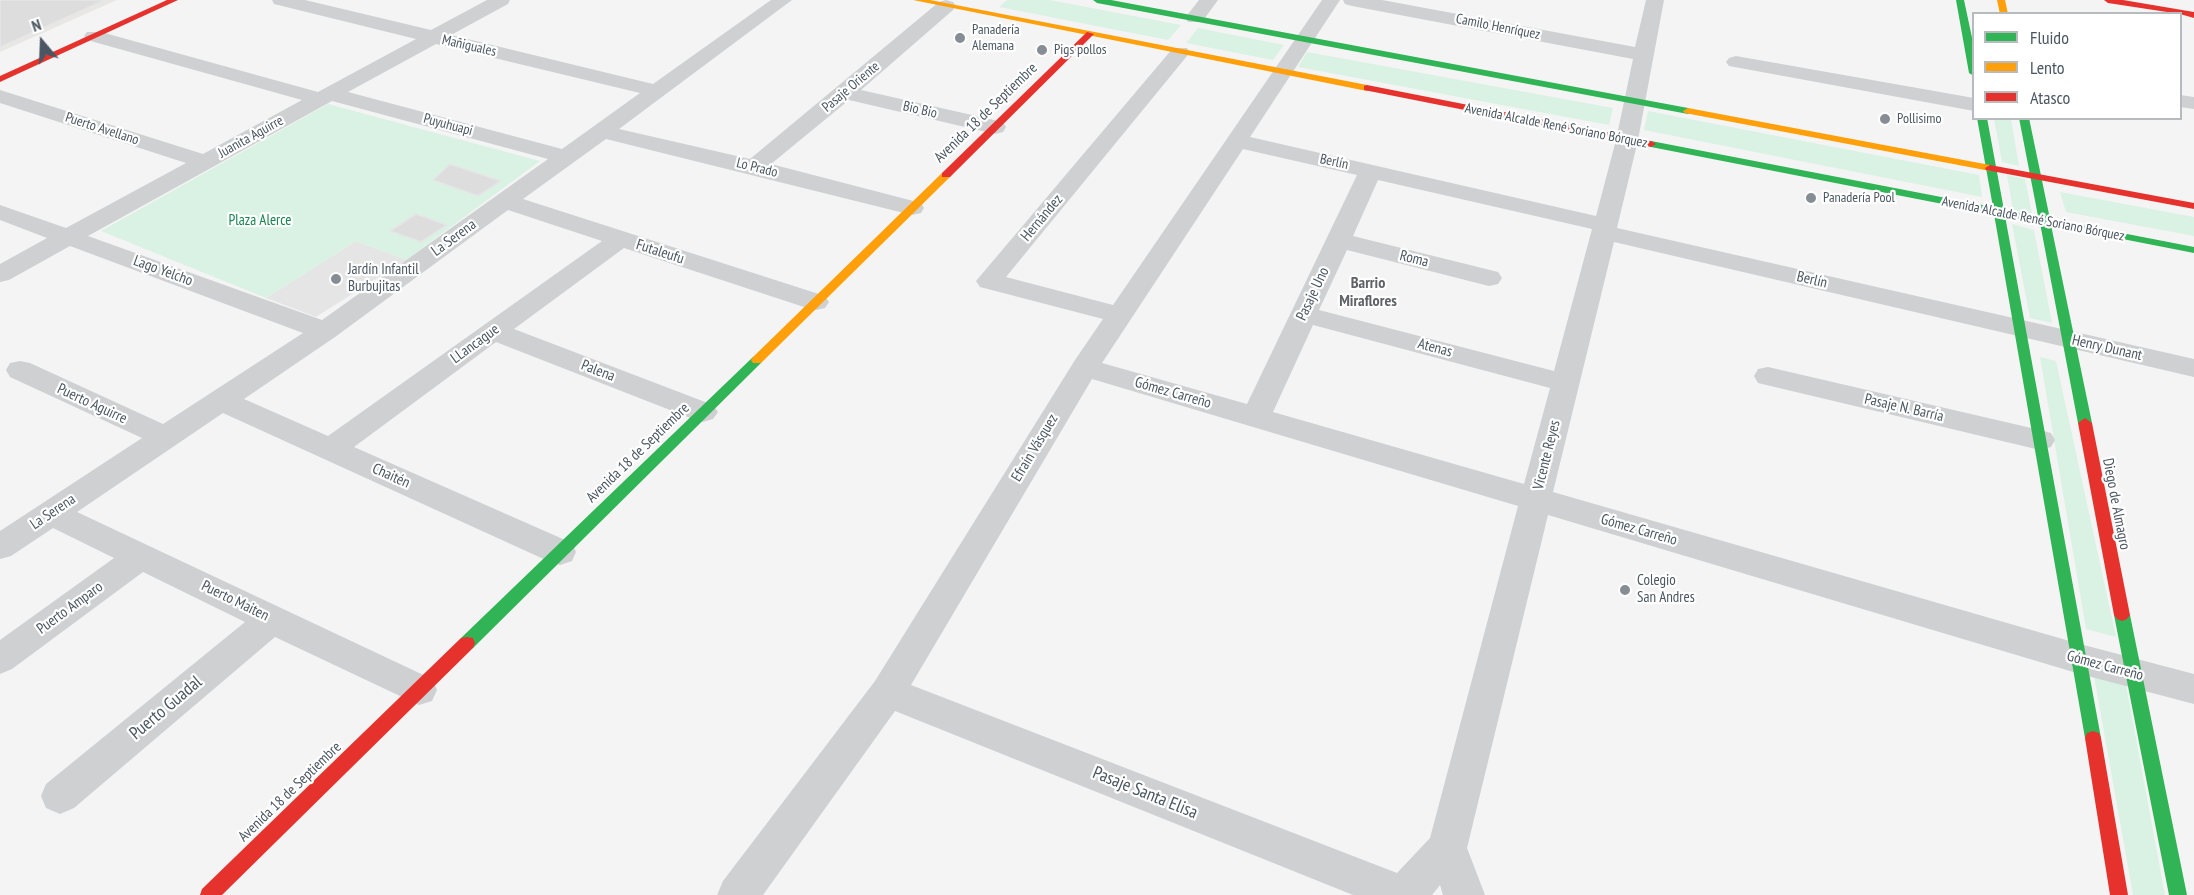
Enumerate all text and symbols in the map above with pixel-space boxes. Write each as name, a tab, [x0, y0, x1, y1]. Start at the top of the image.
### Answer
street label: Camilo Henríquez	[1454, 11, 1542, 43]
north arrow	[12, 12, 72, 72]
legend	[1972, 12, 2182, 120]
text: N	[29, 14, 43, 36]
place label: Panadería Alemana	[972, 22, 1020, 54]
text: Fluido	[2030, 26, 2069, 49]
marker: Panadería Alemana	[953, 31, 967, 45]
street label: Mañiguales	[440, 32, 498, 60]
place label: Pigs pollos	[1054, 42, 1107, 58]
marker: Pigs pollos	[1035, 43, 1049, 57]
text: Lento	[2030, 56, 2065, 79]
street label: Pasaje Oriente	[819, 58, 883, 116]
street label: Avenida 18 de Septiembre	[931, 59, 1041, 167]
text: Atasco	[2030, 86, 2070, 109]
street label: Bio Bio	[901, 98, 939, 122]
street label: Avenida Alcalde René Soriano Bórquez	[1463, 100, 1649, 152]
street label: Puerto Avellano	[63, 109, 141, 149]
street label: Puyuhuapi	[422, 110, 474, 140]
place label: Pollisimo	[1897, 111, 1941, 127]
street label: Juanita Aguirre	[216, 112, 286, 162]
marker: Pollisimo	[1878, 112, 1892, 126]
street label: Berlín	[1318, 151, 1350, 173]
street label: Lo Prado	[735, 155, 779, 181]
place label: Panadería Pool	[1823, 190, 1895, 206]
street label: Hernández	[1017, 191, 1067, 245]
marker: Panadería Pool	[1804, 191, 1818, 205]
street label: Avenida Alcalde René Soriano Bórquez	[1940, 193, 2126, 245]
park label: Plaza Alerce	[228, 212, 292, 230]
street label: La Serena	[428, 216, 480, 260]
street label: Futaleufu	[634, 236, 686, 268]
street label: Roma	[1398, 247, 1430, 271]
street label: Lago Yelcho	[131, 252, 195, 290]
place label: Jardín Infantil Burbujitas	[348, 261, 419, 296]
street label: Pasaje Uno	[1293, 264, 1333, 324]
street label: Berlín	[1795, 268, 1829, 292]
marker: Jardín Infantil Burbujitas	[329, 272, 343, 286]
district label: Barrio Miraflores	[1339, 273, 1397, 311]
street label: LLancague	[447, 320, 503, 368]
street label: Henry Dunant	[2070, 331, 2144, 365]
street label: Atenas	[1416, 335, 1454, 361]
street label: Palena	[579, 356, 617, 386]
street label: Gómez Carreño	[1133, 374, 1213, 412]
street label: Puerto Aguirre	[54, 380, 130, 428]
street label: Pasaje N. Barría	[1863, 390, 1945, 426]
street label: Avenida 18 de Septiembre	[583, 399, 693, 507]
street label: Efraín Vásquez	[1008, 411, 1062, 485]
street label: Vicente Reyes	[1530, 418, 1564, 492]
street label: Diego de Almagro	[2098, 457, 2134, 551]
street label: Chaitén	[369, 460, 413, 492]
street label: La Serena	[27, 490, 79, 534]
street label: Gómez Carreño	[1599, 511, 1679, 549]
place label: Colegio San Andres	[1637, 572, 1695, 607]
street label: Puerto Maiten	[198, 577, 272, 625]
street label: Puerto Amparo	[33, 578, 107, 638]
marker: Colegio San Andres	[1618, 583, 1632, 597]
street label: Gómez Carreño	[2065, 647, 2145, 685]
street label: Puerto Guadal	[125, 672, 207, 744]
street label: Avenida 18 de Septiembre	[235, 738, 345, 846]
street label: Pasaje Santa Elisa	[1089, 762, 1201, 824]

